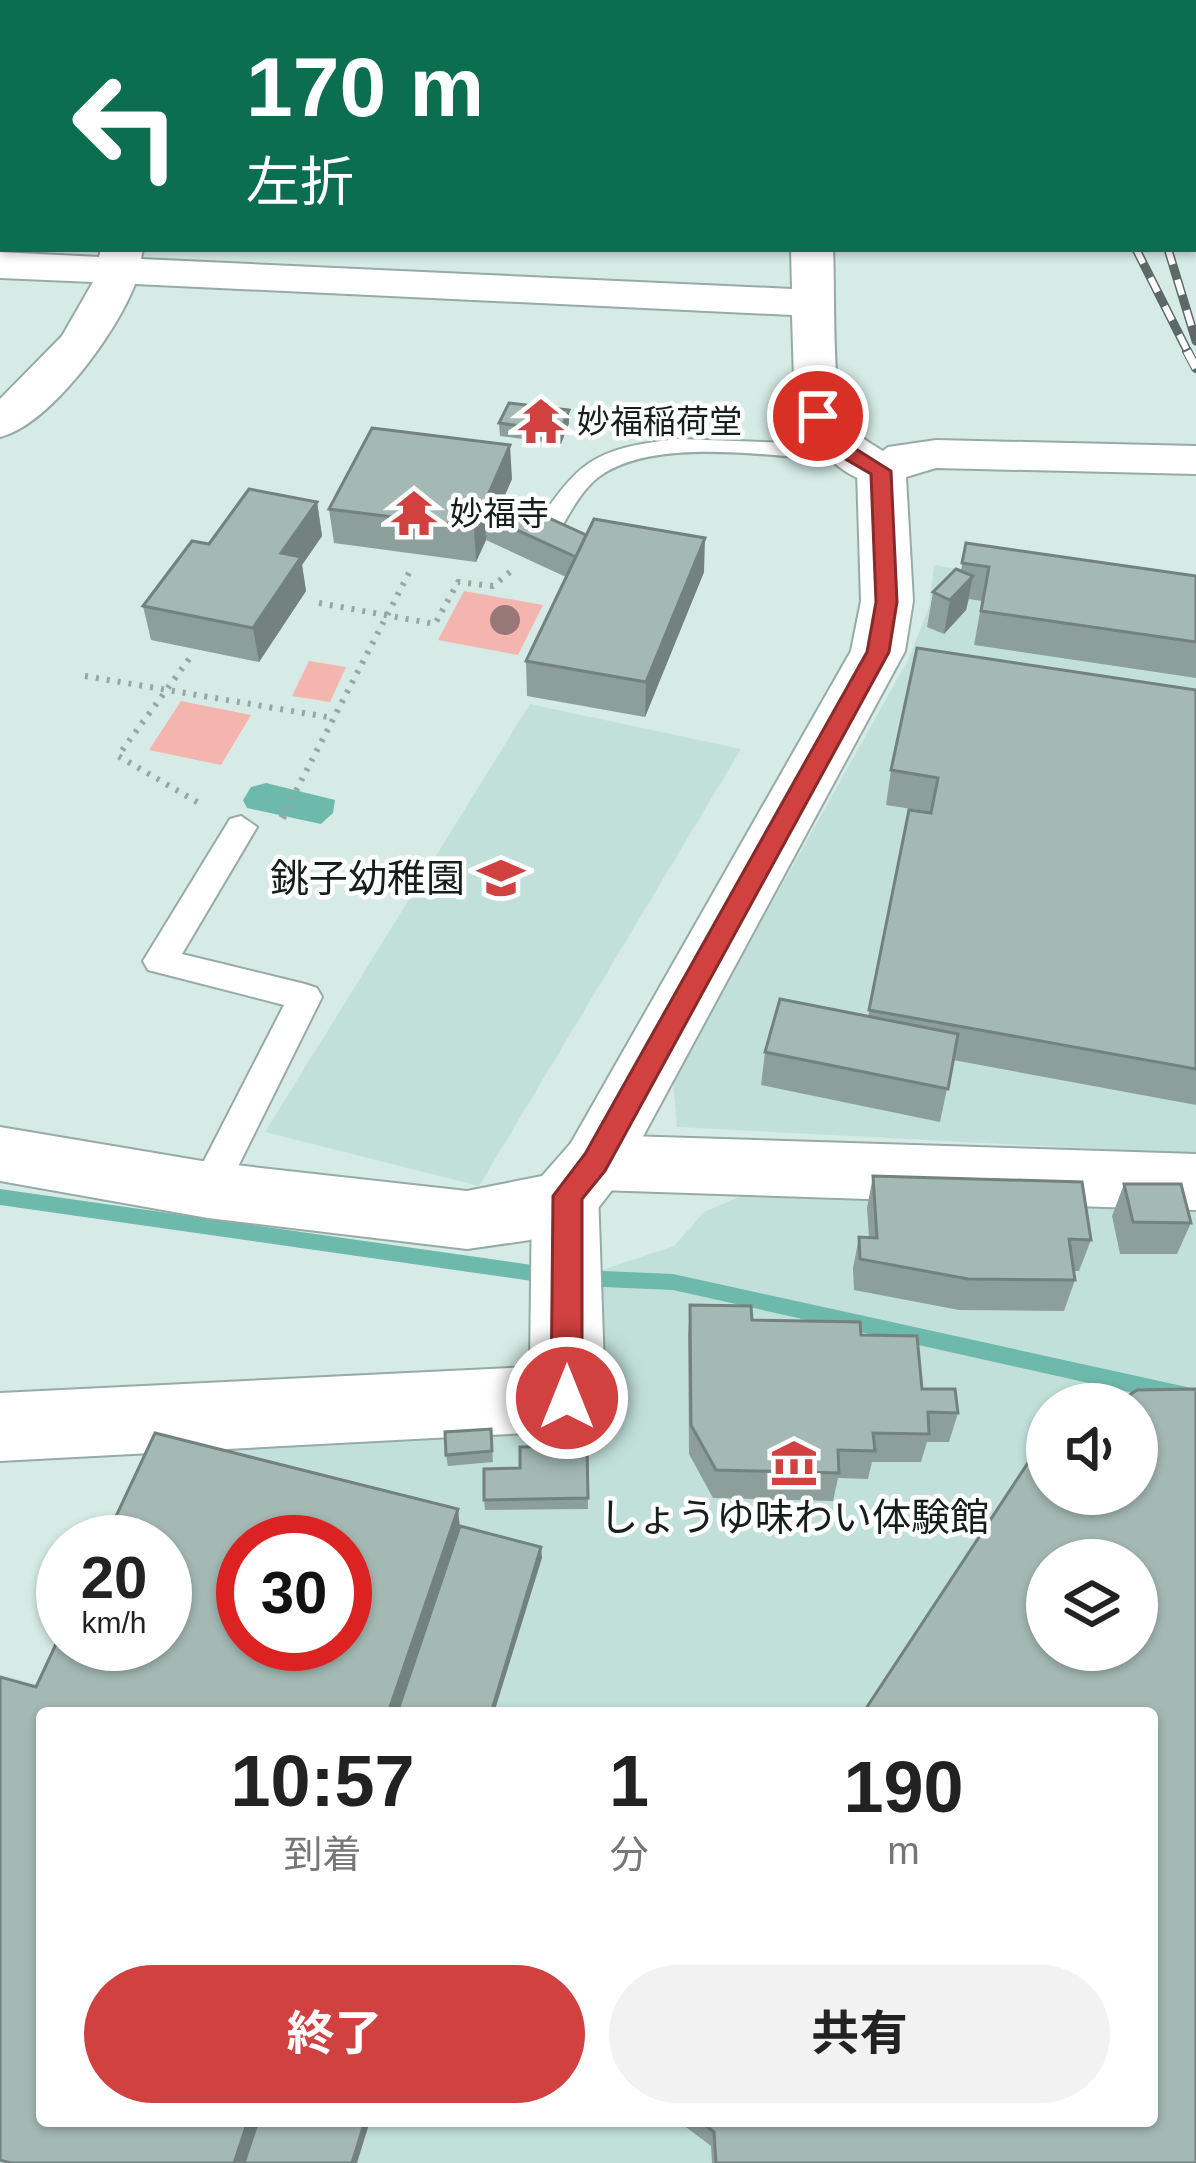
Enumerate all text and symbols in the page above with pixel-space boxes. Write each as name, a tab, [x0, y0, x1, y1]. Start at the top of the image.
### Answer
text: 170 m	[246, 40, 484, 134]
icon: left	[48, 48, 204, 204]
text: 左折	[246, 152, 354, 212]
pin	[767, 365, 869, 467]
icon: arrive	[785, 383, 851, 449]
temple icon: 妙福稲荷堂	[516, 396, 566, 446]
place label: 妙福稲荷堂	[577, 403, 742, 440]
temple icon: 妙福寺	[389, 488, 439, 538]
place label: 妙福寺	[450, 495, 549, 532]
school or university icon: 銚子幼稚園	[476, 853, 526, 903]
place label: 銚子幼稚園	[270, 857, 465, 900]
position arrow	[504, 1335, 630, 1461]
map controls	[1026, 1383, 1158, 1671]
button: sound	[1026, 1383, 1158, 1515]
museum icon: しょうゆ味わい体験館	[769, 1438, 819, 1488]
place label: しょうゆ味わい体験館	[599, 1496, 989, 1539]
speed limit sign: 30	[216, 1515, 372, 1671]
button: layers	[1026, 1539, 1158, 1671]
text: 20	[81, 1544, 147, 1611]
text: km/h	[81, 1606, 147, 1639]
text: 10:57	[230, 1741, 415, 1821]
text: 1	[609, 1741, 649, 1821]
text: 190	[843, 1747, 964, 1827]
text: m	[887, 1829, 920, 1872]
text: 到着	[283, 1833, 361, 1876]
text: 分	[609, 1833, 649, 1876]
button: 終了	[84, 1965, 585, 2103]
button: 共有	[609, 1965, 1110, 2103]

